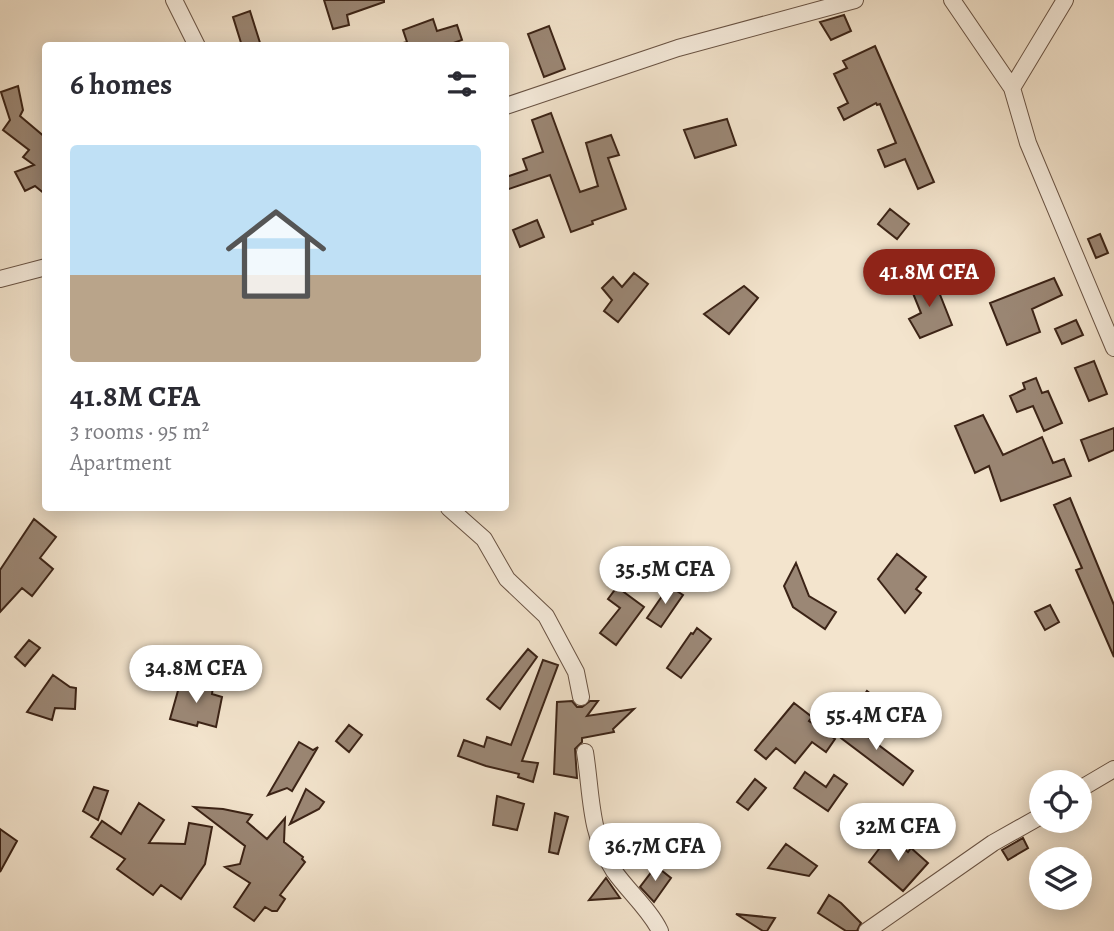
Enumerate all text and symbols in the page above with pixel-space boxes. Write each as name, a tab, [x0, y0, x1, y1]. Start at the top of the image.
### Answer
text: 6 homes	[70, 64, 172, 104]
icon: filters	[443, 65, 481, 103]
icon: home	[213, 191, 339, 317]
pin: 41.8M CFA	[849, 250, 1009, 309]
text: 41.8M CFA	[879, 256, 979, 287]
text: 41.8M CFA	[70, 376, 200, 416]
text: 3 rooms · 95 m²	[70, 416, 209, 447]
text: Apartment	[70, 447, 172, 478]
pin: 35.5M CFA	[585, 546, 745, 606]
text: 35.5M CFA	[615, 553, 715, 584]
pin: 34.8M CFA	[116, 646, 276, 705]
text: 34.8M CFA	[145, 652, 247, 683]
pin: 55.4M CFA	[796, 692, 956, 752]
text: 55.4M CFA	[826, 699, 926, 730]
map controls	[1029, 770, 1092, 910]
button: locate	[1029, 770, 1092, 833]
pin: 32M CFA	[833, 804, 963, 863]
text: 32M CFA	[856, 810, 940, 841]
pin: 36.7M CFA	[575, 824, 735, 883]
text: 36.7M CFA	[605, 830, 705, 861]
button: layers	[1029, 847, 1092, 910]

